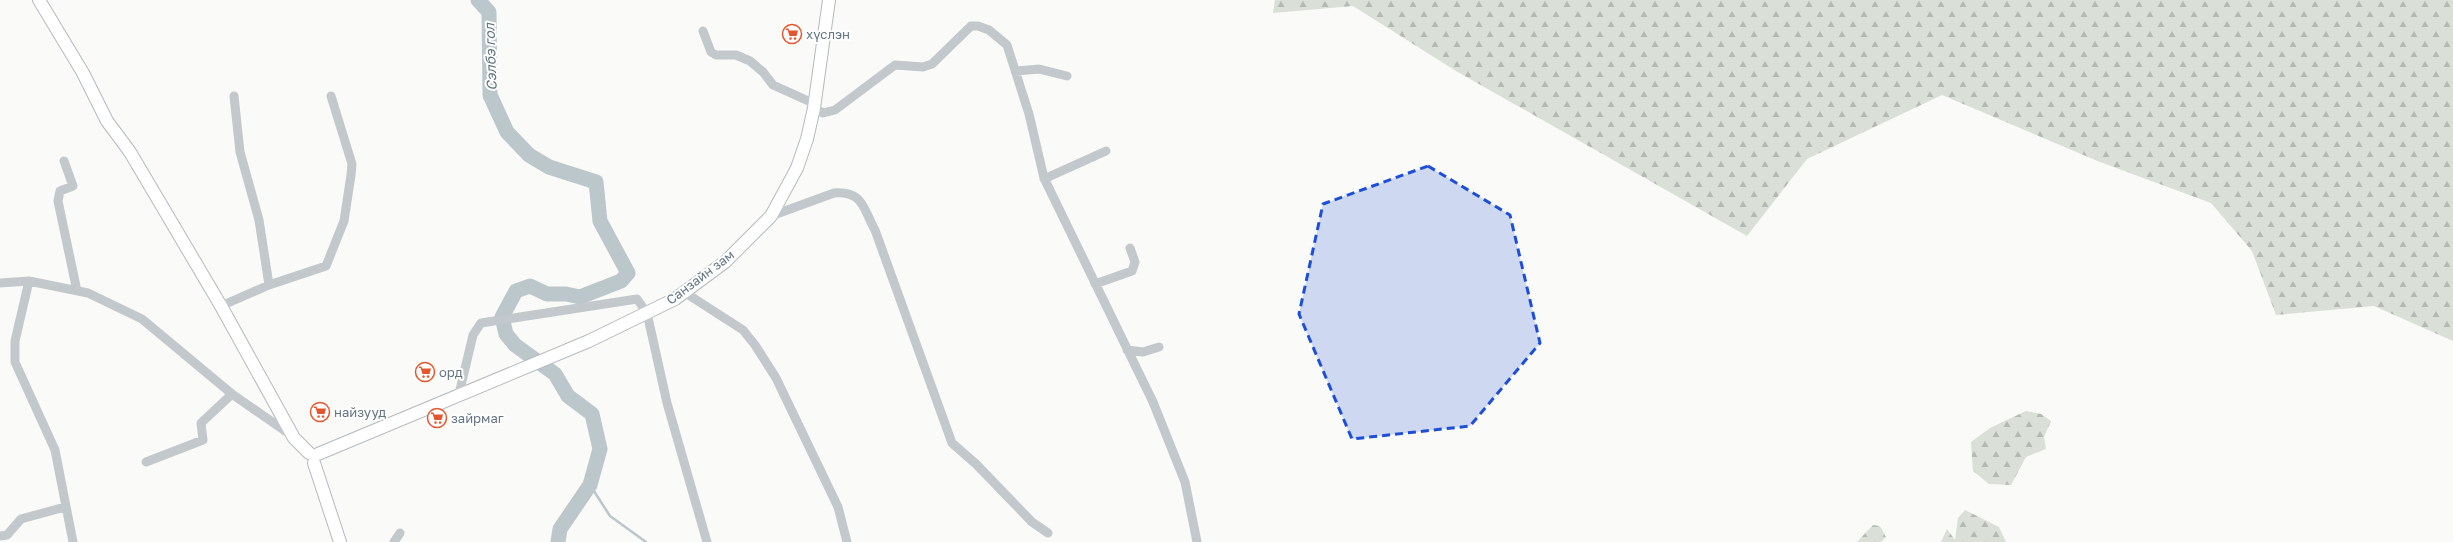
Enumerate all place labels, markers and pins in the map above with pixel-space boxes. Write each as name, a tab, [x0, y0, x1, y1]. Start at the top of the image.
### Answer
supermarket icon: хүслэн	[781, 23, 803, 45]
place label: хүслэн	[806, 26, 850, 42]
supermarket icon: орд	[414, 361, 436, 383]
place label: орд	[439, 364, 463, 380]
supermarket icon: найзууд	[309, 401, 331, 423]
place label: найзууд	[334, 404, 386, 420]
supermarket icon: зайрмаг	[426, 407, 448, 429]
place label: зайрмаг	[451, 410, 504, 426]

